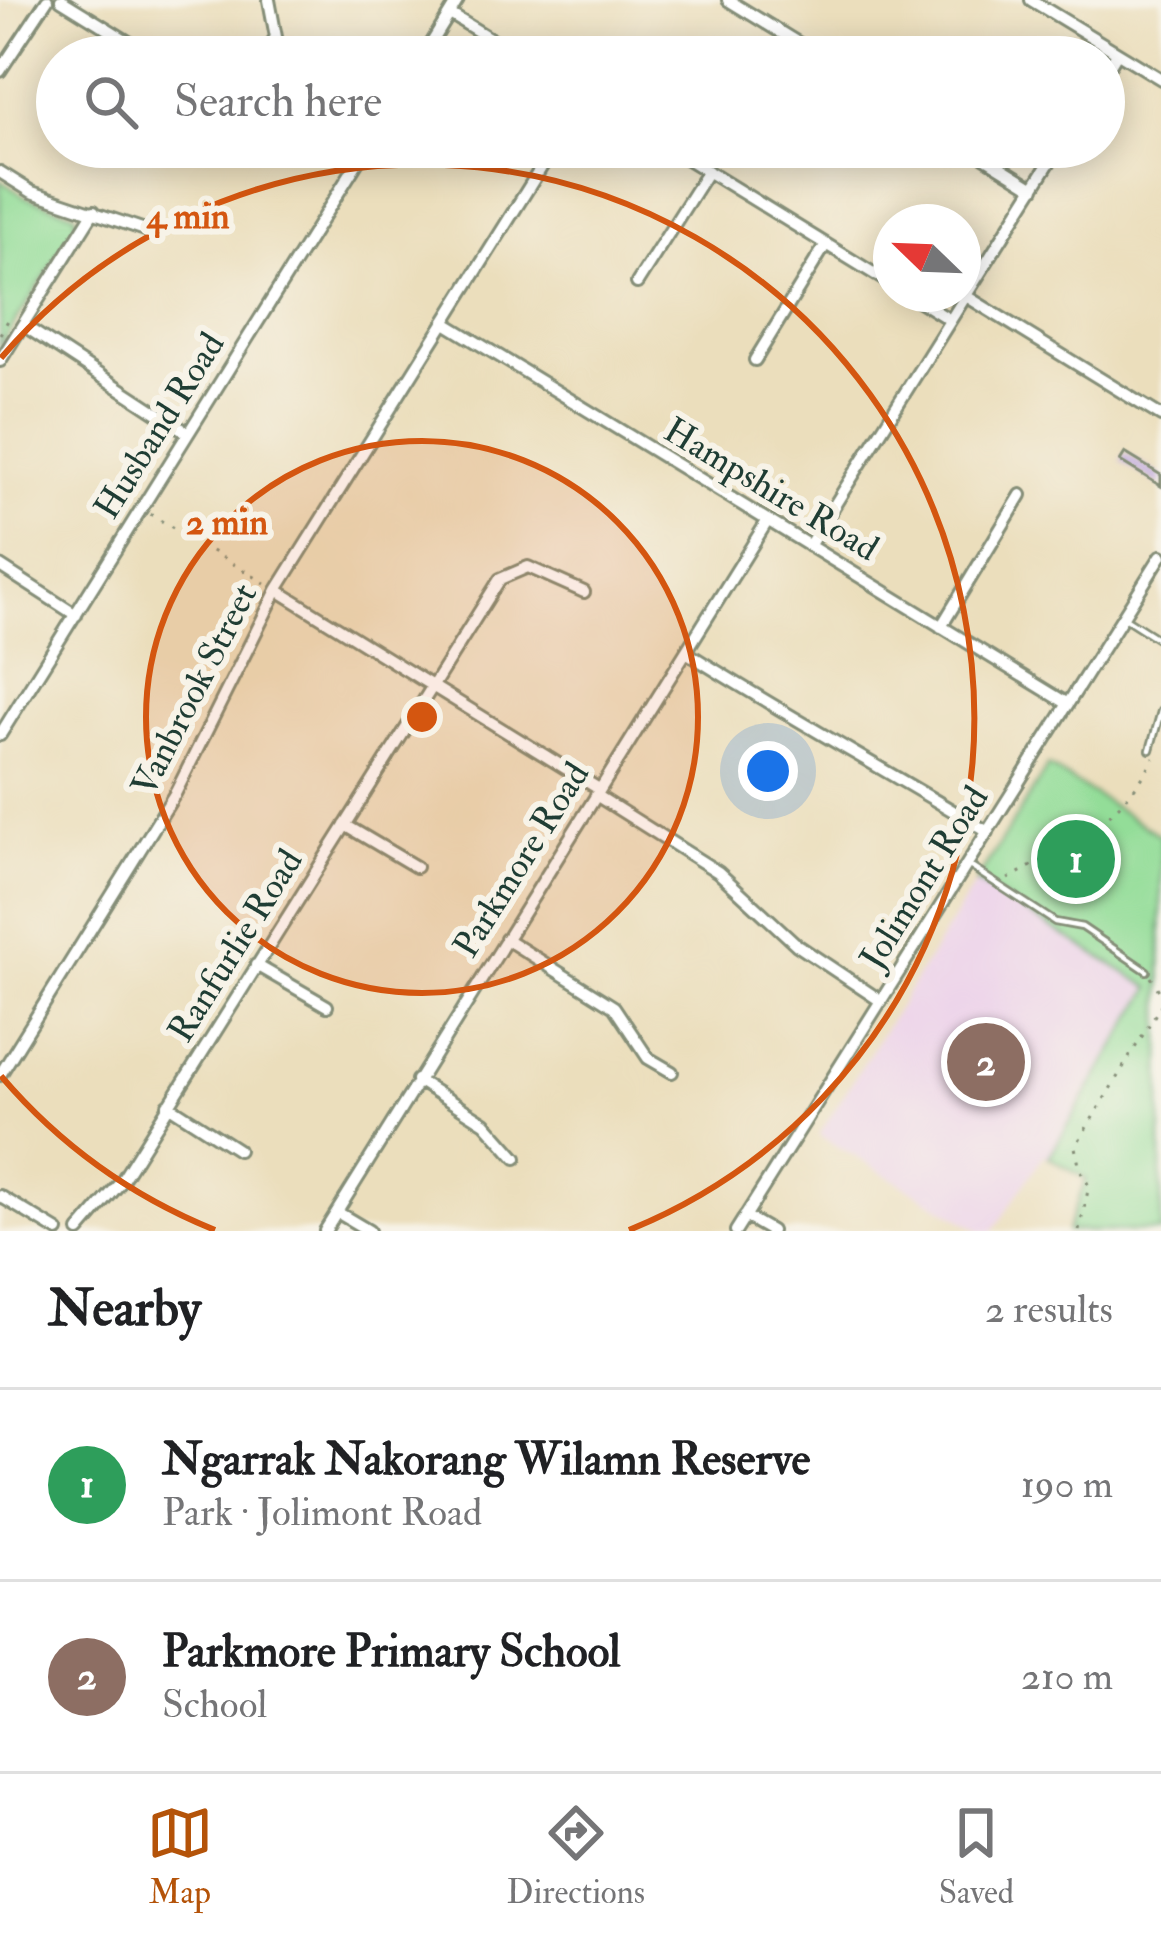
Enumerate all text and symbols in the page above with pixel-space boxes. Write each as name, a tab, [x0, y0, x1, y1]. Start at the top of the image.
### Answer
search box	[36, 36, 1125, 168]
icon: search	[78, 69, 144, 135]
text: Search here	[174, 74, 382, 130]
text: 4 min	[145, 194, 230, 239]
north arrow	[873, 204, 981, 312]
street label: Husband Road	[84, 324, 235, 527]
street label: Hampshire Road	[656, 408, 887, 571]
text: 2 min	[186, 500, 268, 545]
street label: Vanbrook Street	[121, 576, 267, 804]
centre of rings	[401, 696, 443, 738]
your location	[738, 741, 798, 801]
street label: Parkmore Road	[443, 754, 599, 966]
street label: Jolimont Road	[850, 778, 999, 979]
pin: 1	[1037, 814, 1115, 904]
street label: Ranfurlie Road	[158, 841, 313, 1051]
pin: 2	[947, 1017, 1025, 1107]
text: Nearby	[48, 1277, 201, 1341]
text: 2 results	[985, 1285, 1113, 1334]
text: Ngarrak Nakorang Wilamn Reserve	[162, 1432, 810, 1488]
text: 1	[80, 1460, 94, 1509]
text: 190 m	[1021, 1460, 1113, 1509]
text: Park · Jolimont Road	[162, 1488, 482, 1537]
text: Parkmore Primary School	[162, 1624, 621, 1680]
text: 2	[77, 1652, 97, 1701]
text: 210 m	[1021, 1652, 1113, 1701]
text: School	[162, 1680, 267, 1729]
tab: Map	[147, 1800, 213, 1913]
tab: Directions	[507, 1800, 645, 1913]
tab: Saved	[939, 1800, 1014, 1913]

